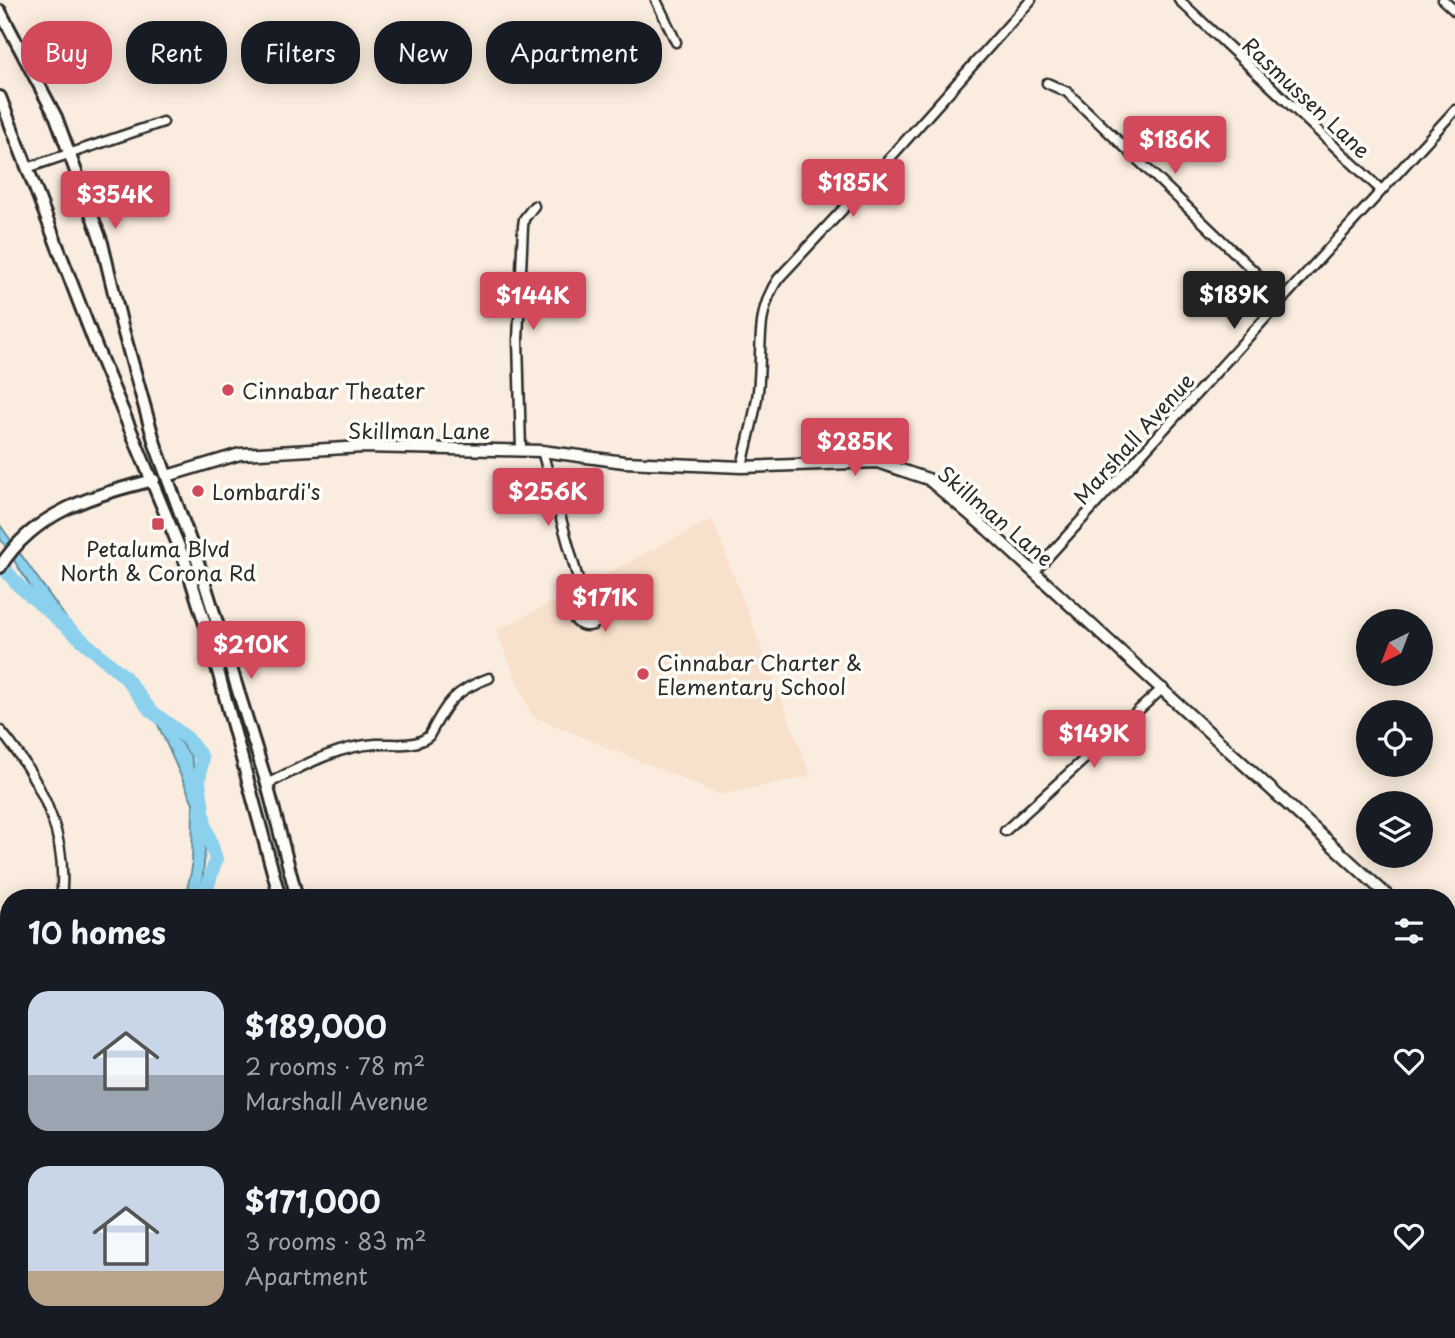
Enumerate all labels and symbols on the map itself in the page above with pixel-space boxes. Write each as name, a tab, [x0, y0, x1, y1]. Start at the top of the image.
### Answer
street label: Rasmussen Lane	[1236, 29, 1378, 165]
pin: $186K	[1126, 116, 1224, 176]
pin: $185K	[804, 160, 902, 219]
pin: $354K	[66, 172, 164, 231]
pin: $144K	[484, 272, 582, 332]
pin: $189K	[1185, 272, 1283, 331]
street label: Marshall Avenue	[1065, 365, 1201, 511]
place label: Cinnabar Theater	[242, 374, 425, 406]
marker: Cinnabar Theater	[220, 382, 236, 398]
street label: Skillman Lane	[348, 414, 490, 446]
pin: $285K	[806, 419, 904, 478]
street label: Skillman Lane	[931, 457, 1061, 573]
pin: $256K	[499, 468, 597, 528]
place label: Lombardi's	[212, 475, 320, 507]
marker: Lombardi's	[190, 483, 206, 499]
marker: Petaluma Blvd North & Corona Rd	[150, 516, 166, 532]
place label: Petaluma Blvd North & Corona Rd	[60, 532, 256, 588]
pin: $171K	[556, 574, 654, 634]
north arrow	[1356, 609, 1433, 686]
pin: $210K	[202, 622, 300, 681]
place label: Cinnabar Charter & Elementary School	[657, 646, 862, 702]
marker: Cinnabar Charter & Elementary School	[635, 666, 651, 682]
pin: $149K	[1045, 710, 1143, 770]

